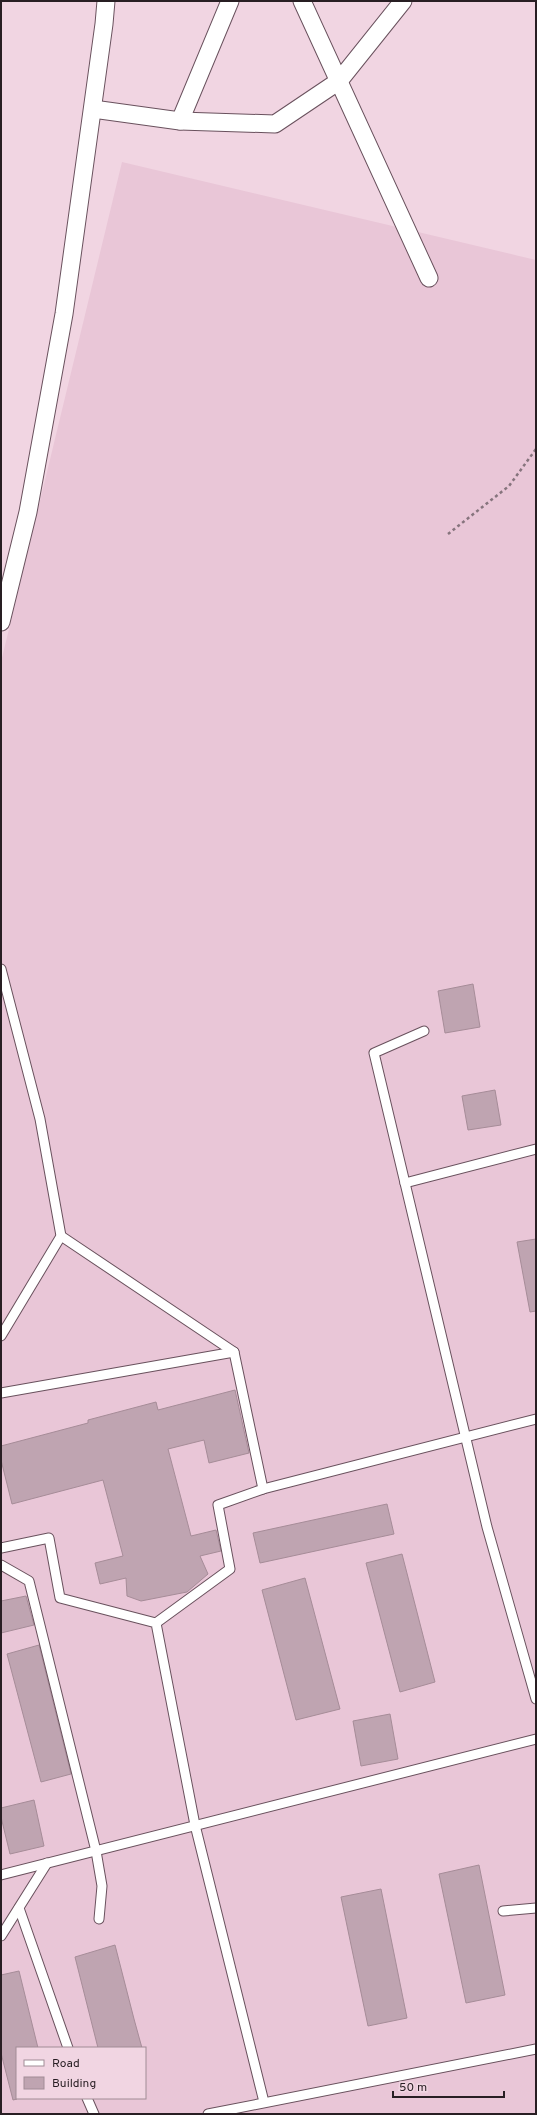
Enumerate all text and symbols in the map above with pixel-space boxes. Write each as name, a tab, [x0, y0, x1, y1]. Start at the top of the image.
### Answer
legend	[16, 2047, 146, 2099]
text: Road	[52, 2056, 80, 2072]
scale bar	[393, 2073, 504, 2099]
text: Building	[52, 2076, 96, 2092]
text: 50 m	[399, 2080, 427, 2096]

